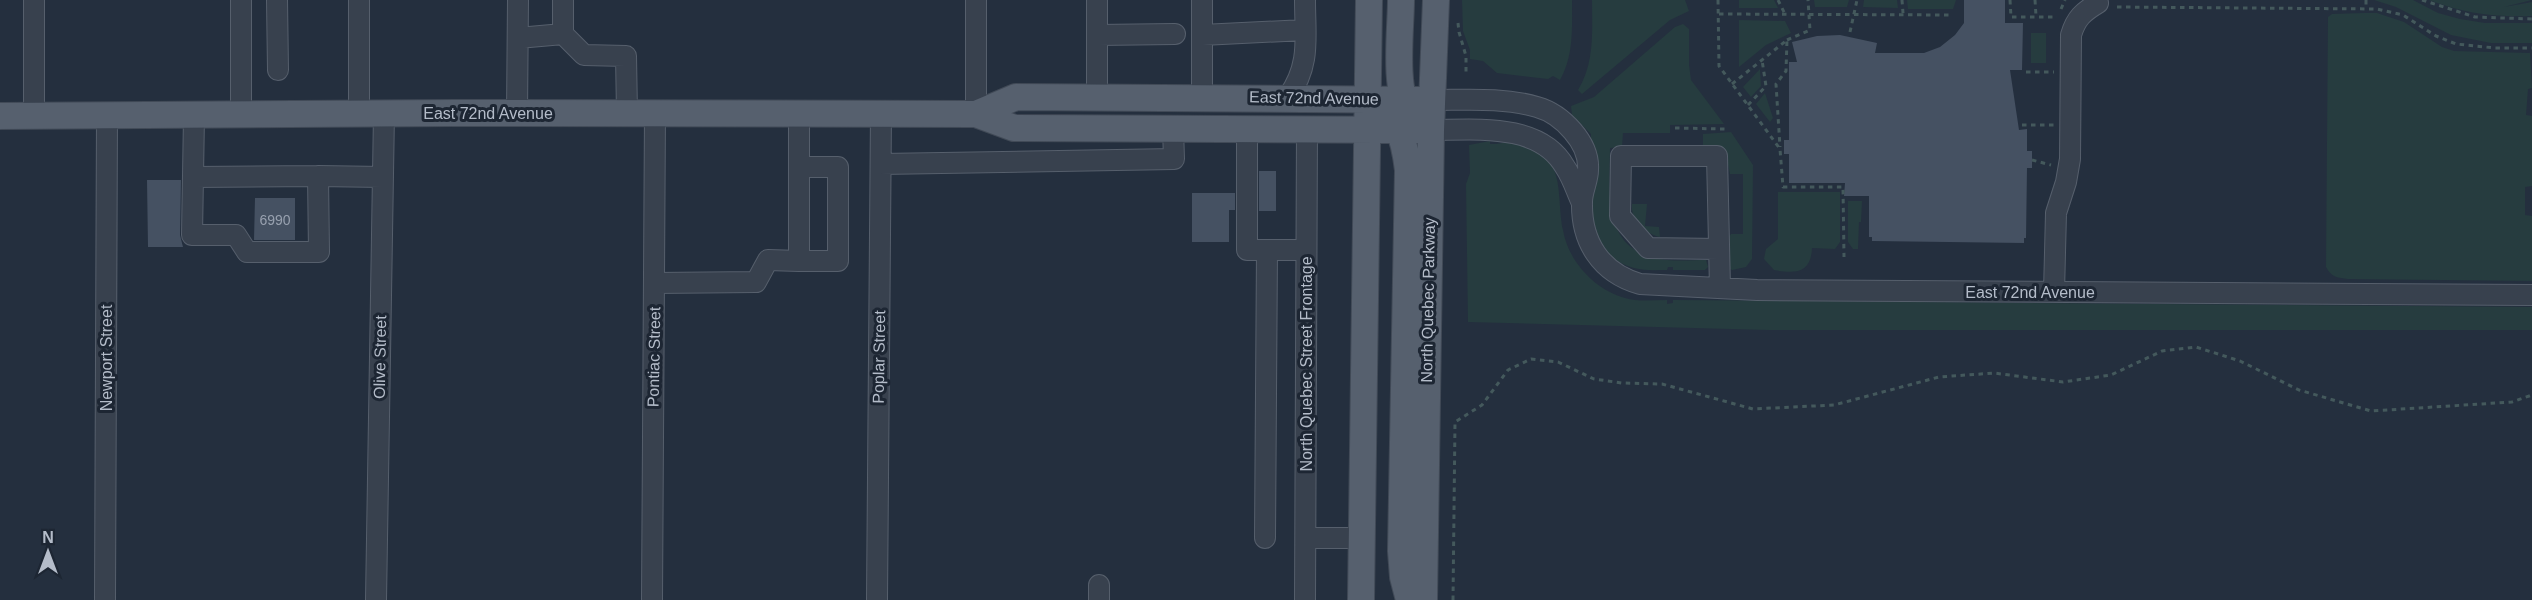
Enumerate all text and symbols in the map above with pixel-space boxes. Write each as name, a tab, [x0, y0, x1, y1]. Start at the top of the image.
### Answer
street label: East 72nd Avenue	[1249, 88, 1379, 108]
street label: East 72nd Avenue	[423, 105, 553, 122]
house number: 6990	[259, 212, 291, 228]
street label: North Quebec Parkway	[1418, 217, 1438, 383]
street label: North Quebec Street Frontage	[1298, 256, 1315, 472]
street label: East 72nd Avenue	[1965, 284, 2095, 301]
street label: Newport Street	[98, 304, 115, 411]
street label: Pontiac Street	[645, 306, 663, 407]
street label: Poplar Street	[870, 310, 888, 404]
street label: Olive Street	[371, 315, 389, 399]
north arrow	[18, 522, 78, 582]
text: N	[42, 529, 54, 546]

